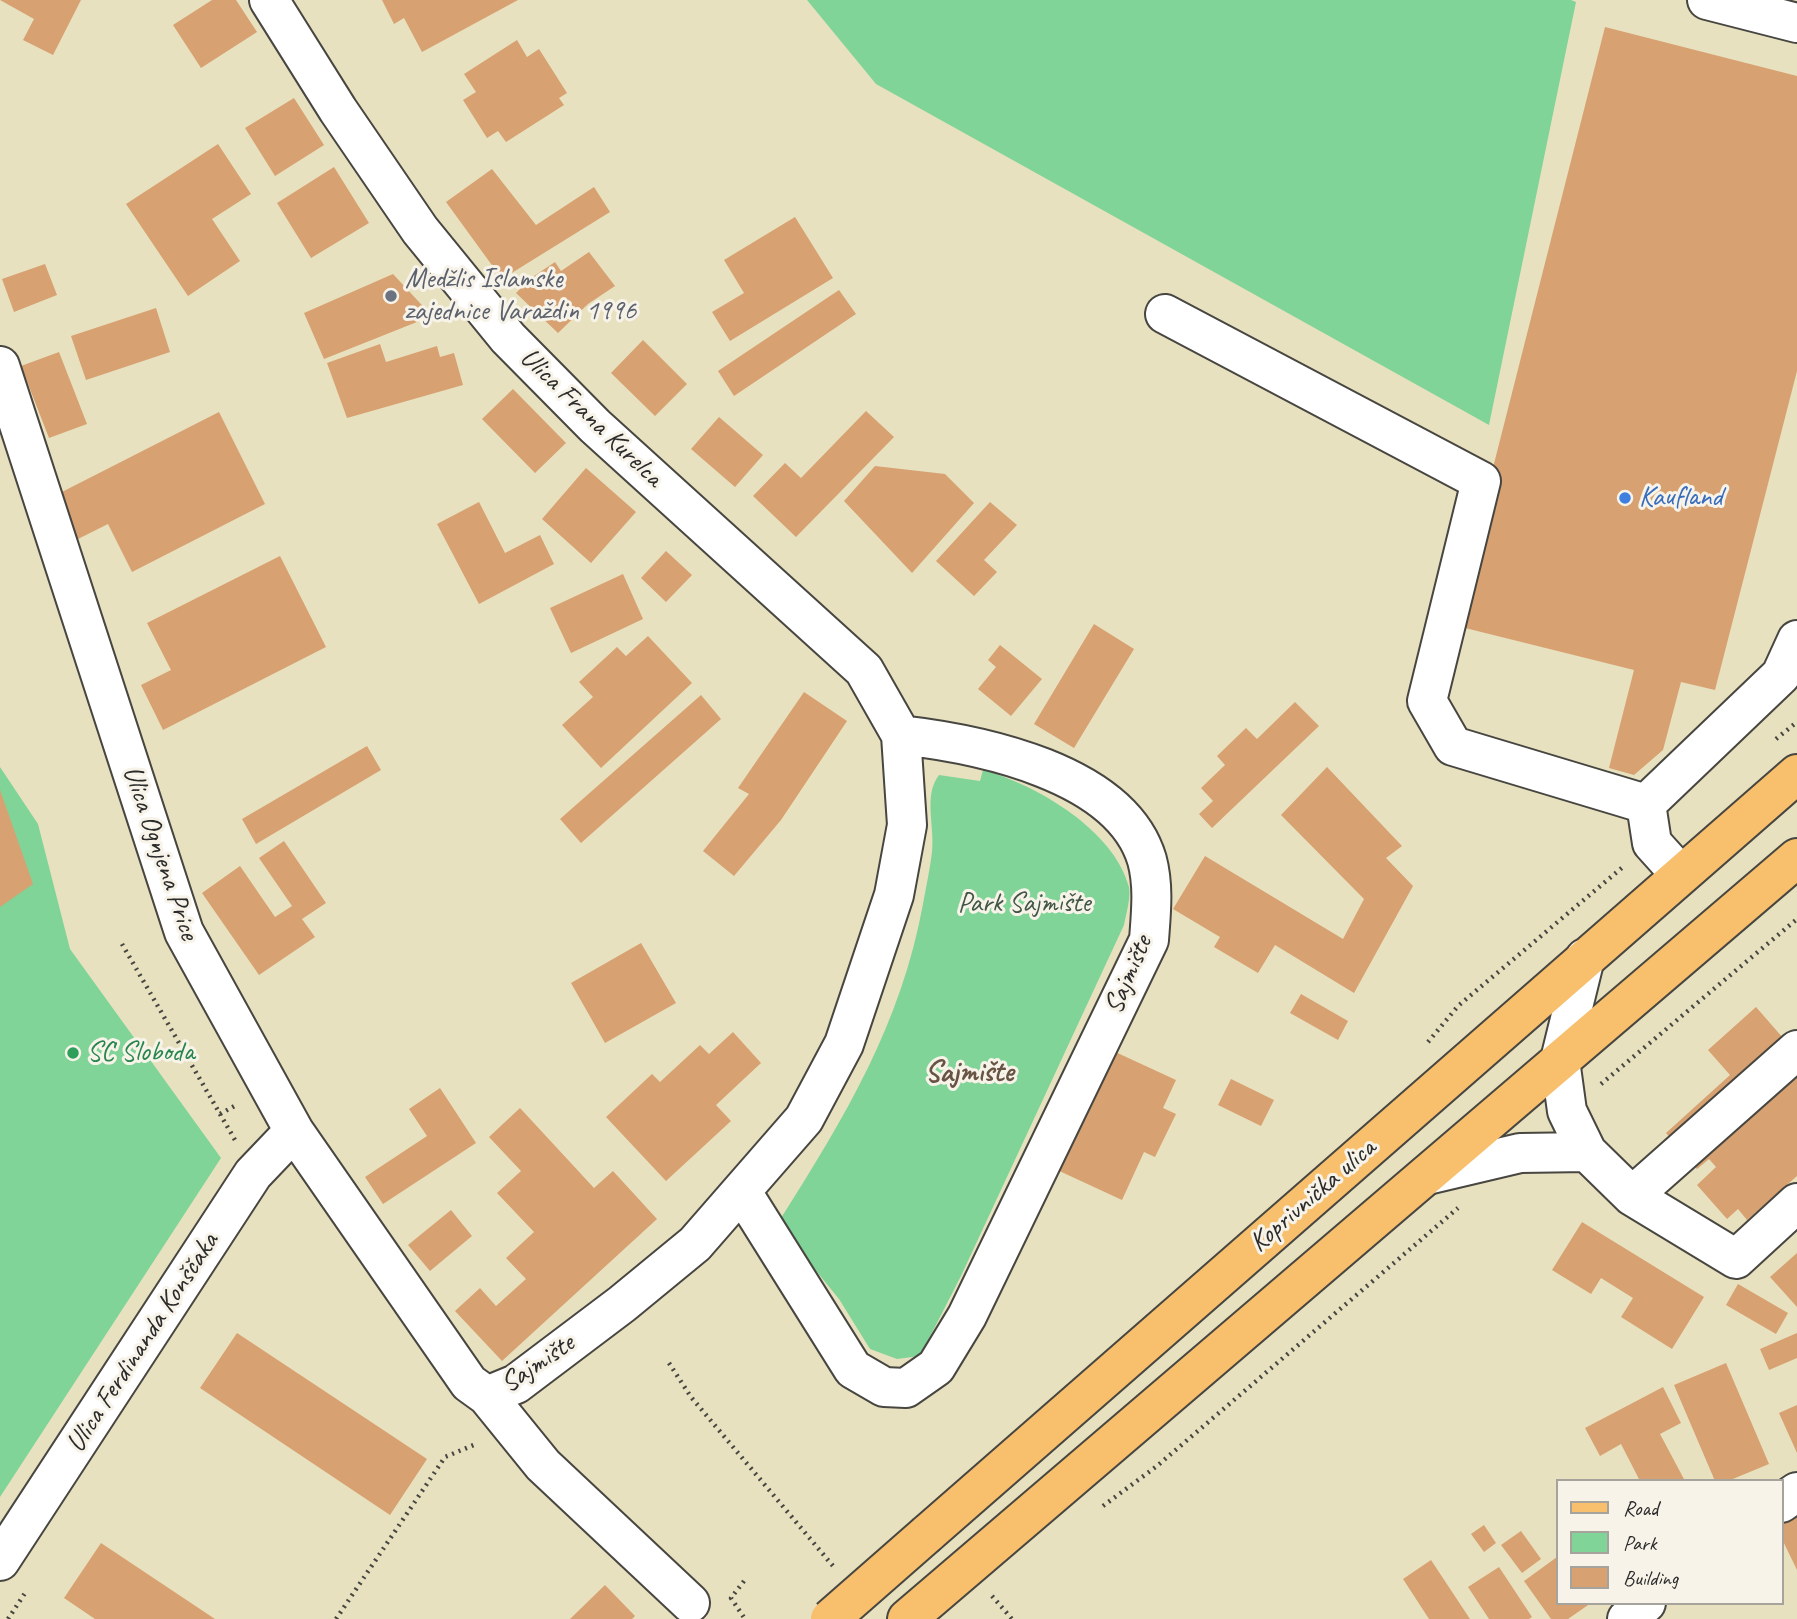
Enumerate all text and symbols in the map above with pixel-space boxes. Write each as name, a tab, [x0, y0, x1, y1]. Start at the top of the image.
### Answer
place label: Medžlis Islamske zajednice Varaždin 1996	[405, 263, 636, 329]
marker: Medžlis Islamske zajednice Varaždin 1996	[383, 288, 399, 304]
street label: Ulica Frana Kurelca	[513, 341, 669, 495]
place label: Kaufland	[1639, 481, 1722, 515]
marker: Kaufland	[1617, 490, 1633, 506]
street label: Ulica Ognjena Price	[115, 762, 205, 944]
park label: Park Sajmište	[958, 887, 1090, 921]
street label: Sajmište	[1098, 931, 1160, 1019]
place label: SC Sloboda	[87, 1036, 194, 1070]
marker: SC Sloboda	[65, 1045, 81, 1061]
district label: Sajmište	[925, 1055, 1013, 1091]
street label: Koprivnička ulica	[1243, 1132, 1383, 1260]
street label: Ulica Ferdinanda Konščaka	[60, 1227, 226, 1459]
street label: Sajmište	[495, 1327, 581, 1401]
legend	[1556, 1479, 1783, 1605]
text: Road	[1623, 1495, 1658, 1521]
text: Park	[1623, 1530, 1656, 1556]
text: Building	[1623, 1565, 1678, 1591]

